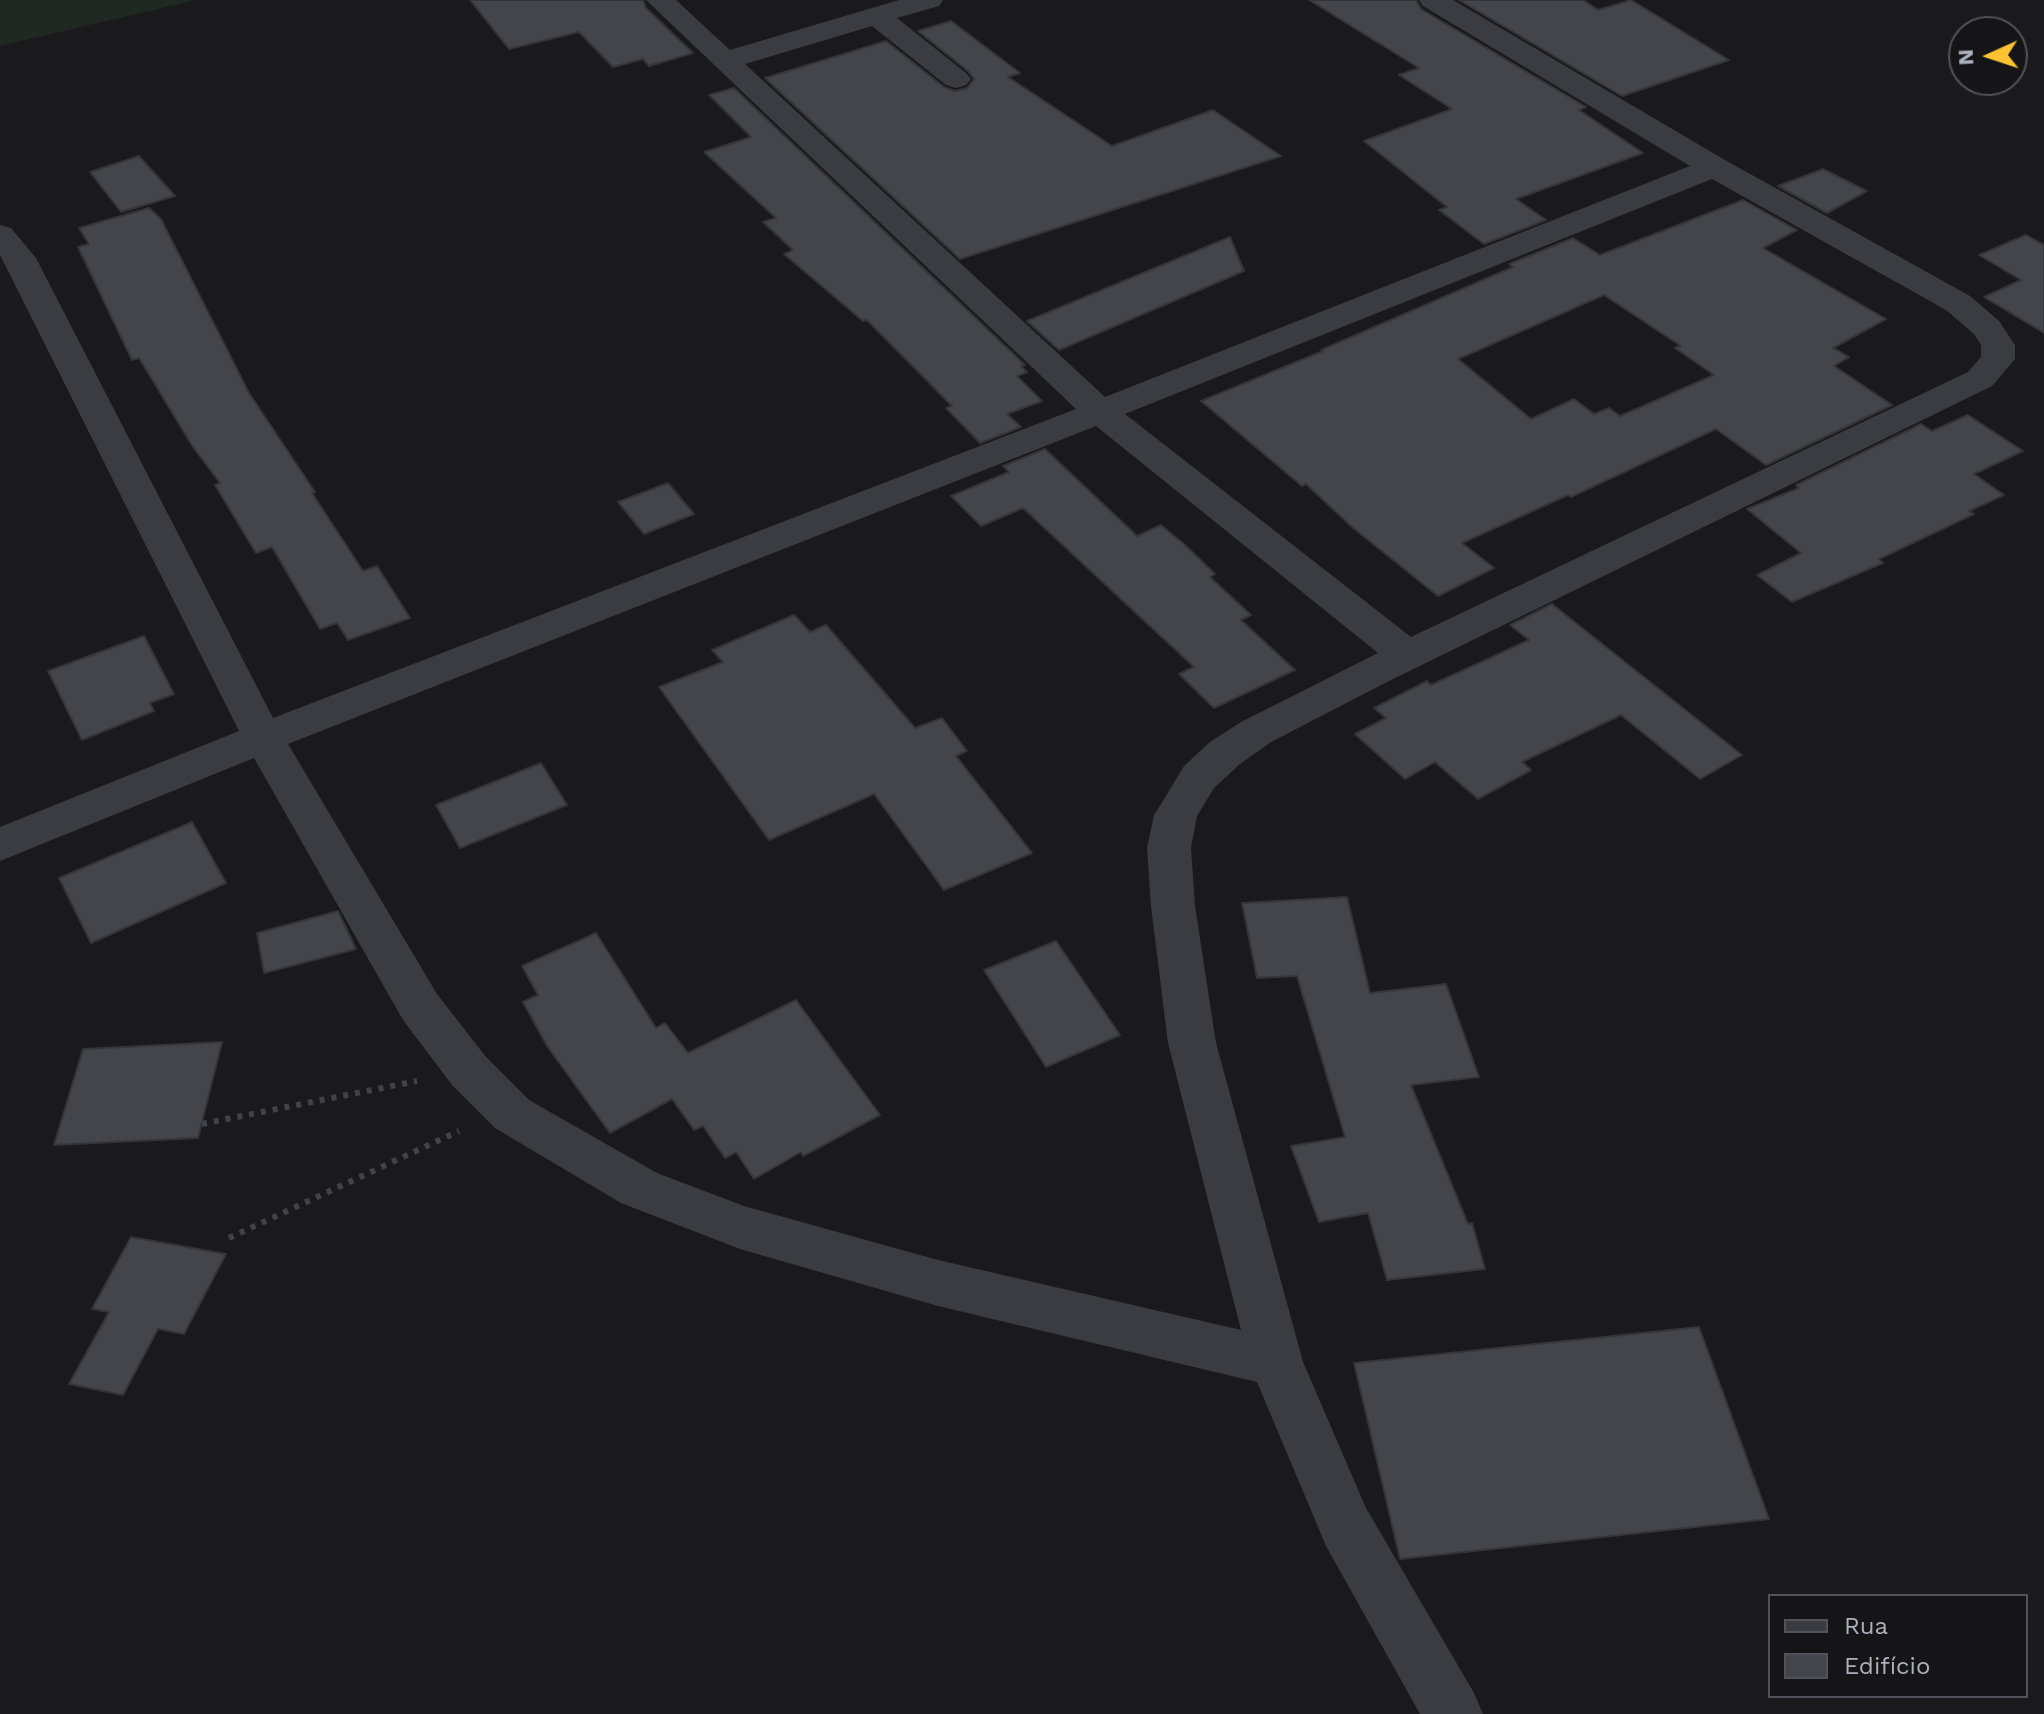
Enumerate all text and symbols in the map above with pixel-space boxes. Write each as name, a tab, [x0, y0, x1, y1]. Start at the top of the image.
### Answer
north arrow	[1948, 16, 2028, 96]
text: N	[1953, 48, 1978, 66]
legend	[1768, 1594, 2028, 1698]
text: Rua	[1844, 1612, 1888, 1640]
text: Edifício	[1844, 1652, 1930, 1680]

